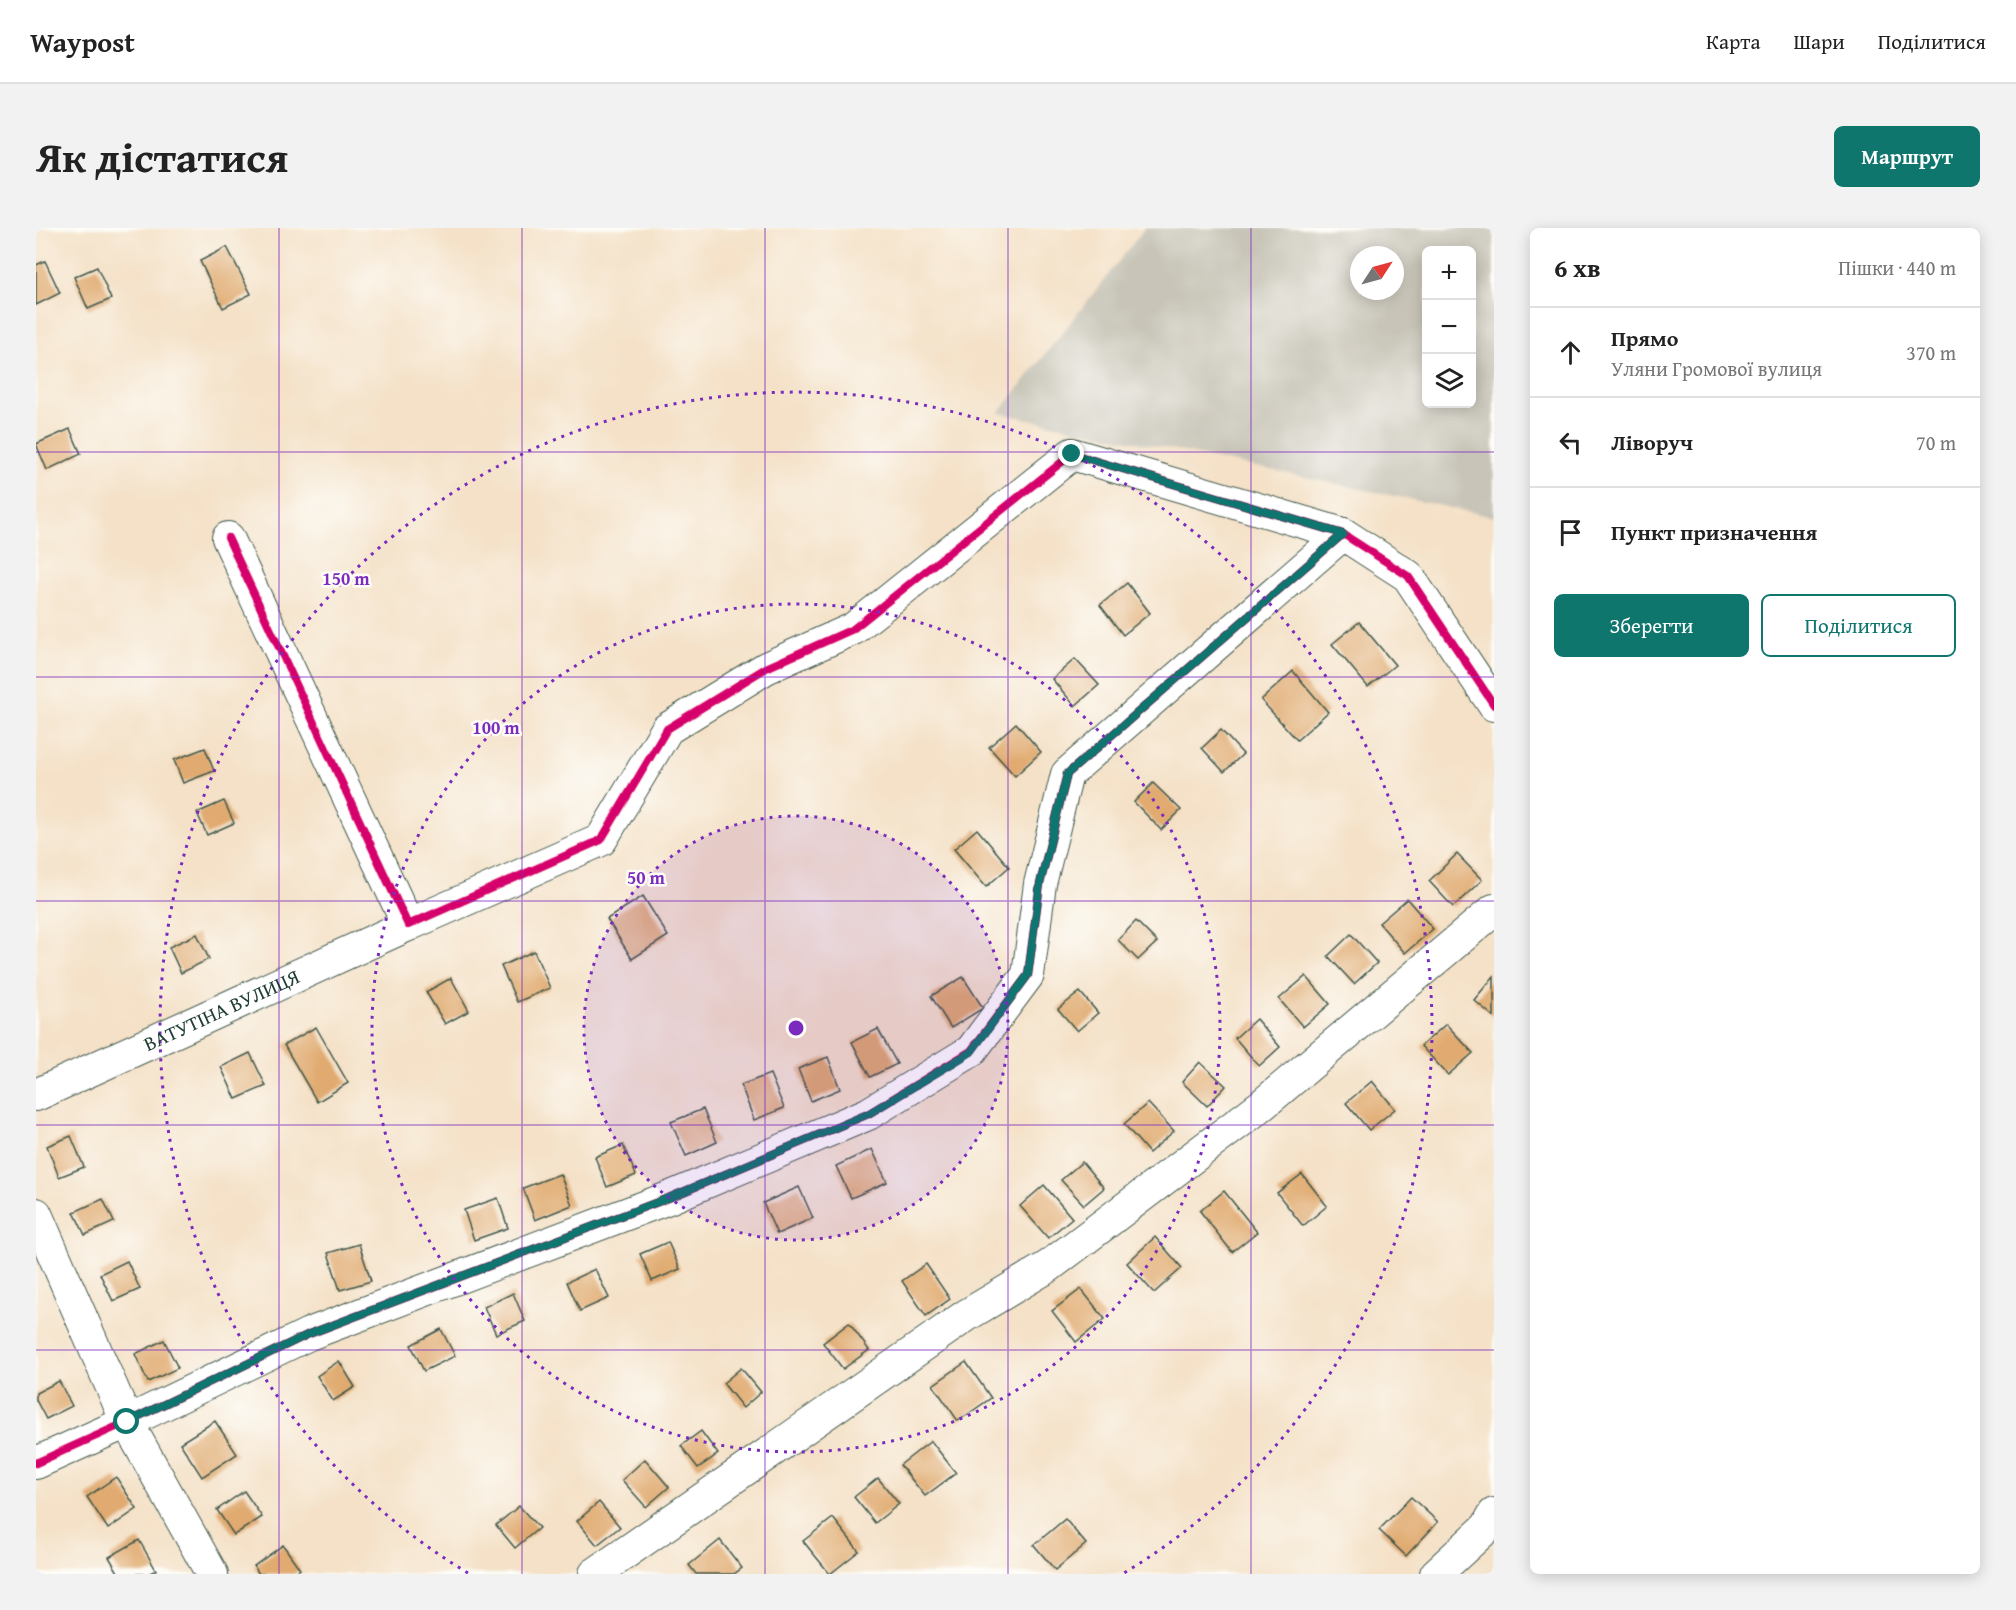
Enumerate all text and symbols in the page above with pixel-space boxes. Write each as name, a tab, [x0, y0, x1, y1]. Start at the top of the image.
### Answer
text: Waypost	[30, 21, 135, 62]
text: Карта	[1706, 26, 1760, 57]
text: Шари	[1793, 26, 1845, 57]
text: Поділитися	[1878, 26, 1986, 57]
text: Як дістатися	[36, 126, 288, 187]
button: Маршрут	[1834, 126, 1980, 187]
north arrow	[1350, 246, 1404, 300]
map controls	[1422, 246, 1476, 408]
button: +	[1422, 246, 1476, 300]
text: 6 хв	[1554, 248, 1601, 287]
text: Пішки · 440 m	[1838, 253, 1956, 282]
button: −	[1422, 300, 1476, 354]
text: Прямо	[1611, 322, 1678, 354]
icon: ahead	[1554, 336, 1587, 369]
text: 370 m	[1906, 338, 1956, 367]
button: layers	[1422, 354, 1476, 408]
text: Уляни Громової вулиця	[1611, 354, 1822, 383]
icon: left	[1554, 426, 1587, 459]
text: Ліворуч	[1611, 426, 1693, 458]
text: 70 m	[1916, 428, 1956, 457]
route end	[1058, 440, 1084, 466]
icon: arrive	[1554, 516, 1587, 549]
text: Пункт призначення	[1611, 516, 1817, 548]
text: 150 m	[322, 565, 370, 592]
button: Зберегти	[1554, 594, 1749, 657]
button: Поділитися	[1761, 594, 1956, 657]
text: 100 m	[472, 714, 520, 741]
text: 50 m	[627, 864, 666, 891]
street label: ВАТУТІНА ВУЛИЦЯ	[139, 961, 304, 1058]
centre of rings	[786, 1018, 806, 1038]
route start	[113, 1408, 139, 1434]

